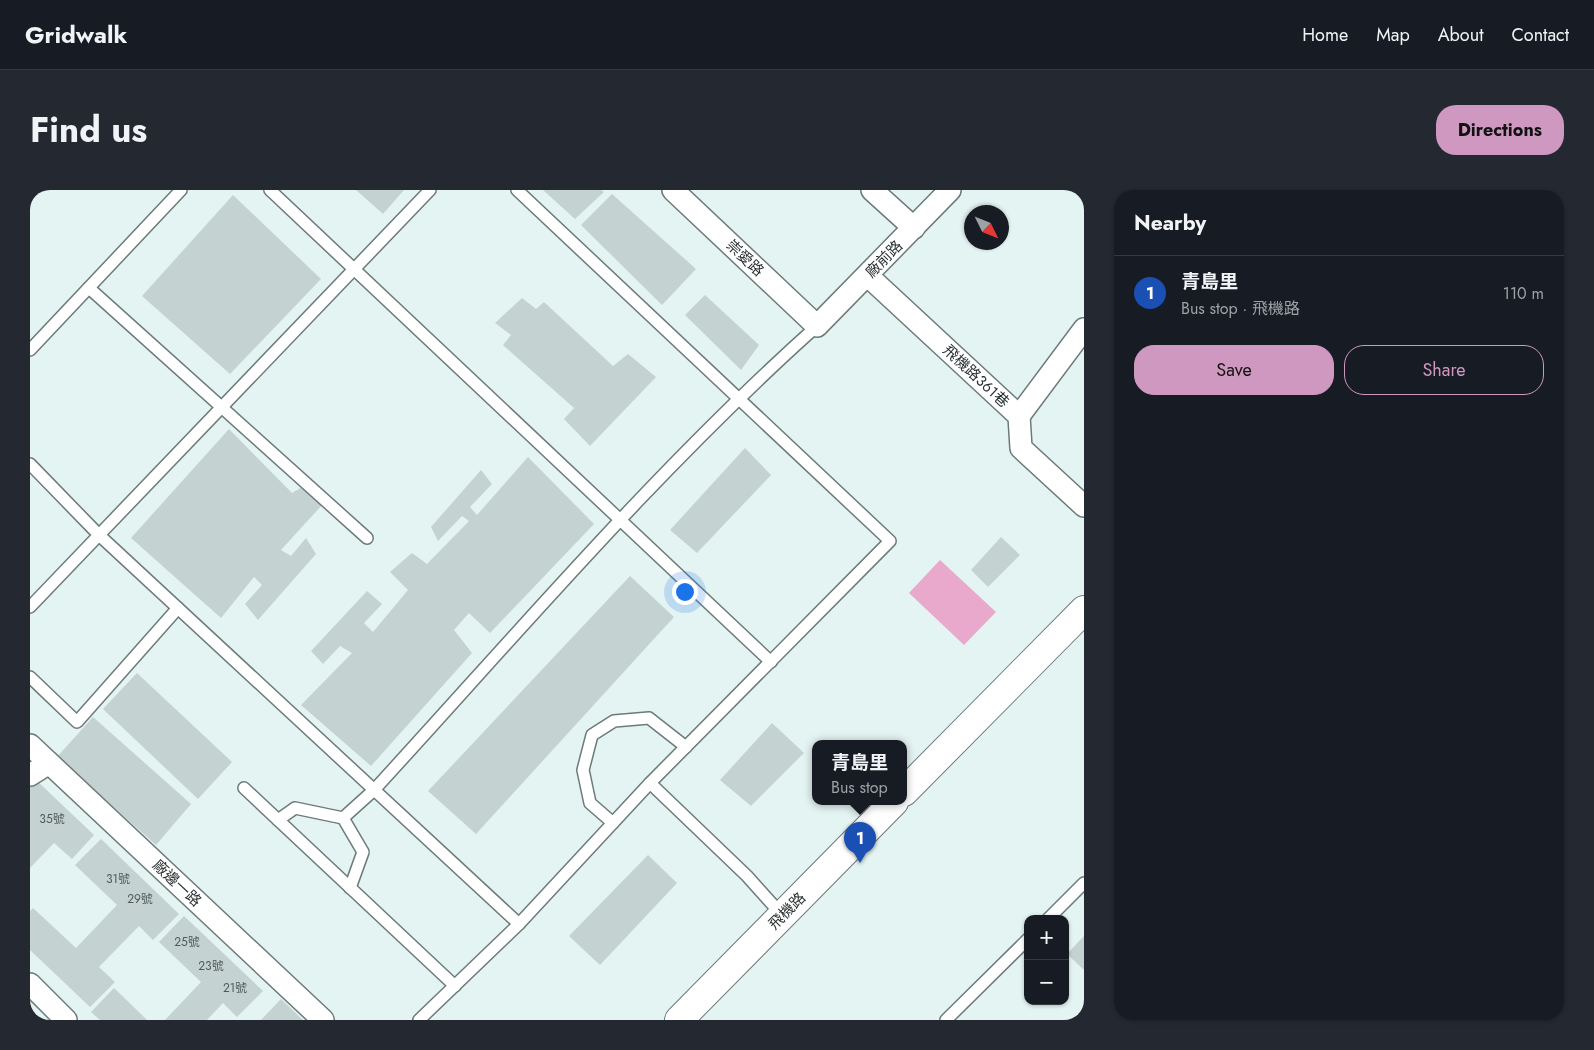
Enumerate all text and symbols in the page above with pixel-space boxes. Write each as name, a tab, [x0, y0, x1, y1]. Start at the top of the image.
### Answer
text: Gridwalk	[25, 17, 127, 52]
text: Home	[1302, 22, 1348, 48]
text: Map	[1376, 22, 1410, 48]
text: About	[1438, 22, 1483, 48]
text: Contact	[1511, 22, 1569, 48]
text: Find us	[30, 105, 147, 155]
button: Directions	[1436, 105, 1564, 155]
north arrow	[964, 205, 1009, 250]
text: Nearby	[1134, 208, 1206, 238]
street label: 崇愛路	[721, 235, 769, 281]
street label: 廠前路	[860, 235, 908, 283]
text: 青島里	[1181, 268, 1238, 295]
text: 1	[1146, 282, 1154, 305]
text: 110 m	[1503, 282, 1544, 305]
text: Bus stop · 飛機路	[1181, 297, 1300, 320]
street label: 飛機路361巷	[938, 339, 1014, 413]
button: Save	[1134, 345, 1334, 395]
button: Share	[1344, 345, 1544, 395]
your location	[672, 579, 698, 605]
popup	[812, 740, 907, 805]
text: 青島里	[831, 749, 888, 776]
text: Bus stop	[831, 776, 888, 799]
house number: 35號	[39, 810, 65, 828]
pin: 1	[844, 822, 876, 863]
street label: 廠邊一路	[148, 854, 206, 912]
house number: 31號	[106, 870, 130, 888]
street label: 飛機路	[763, 887, 811, 935]
house number: 29號	[127, 890, 153, 908]
map controls	[1024, 915, 1069, 1005]
button: +	[1024, 915, 1069, 960]
house number: 25號	[174, 933, 200, 951]
house number: 23號	[198, 957, 224, 975]
button: −	[1024, 960, 1069, 1005]
house number: 21號	[223, 979, 247, 997]

